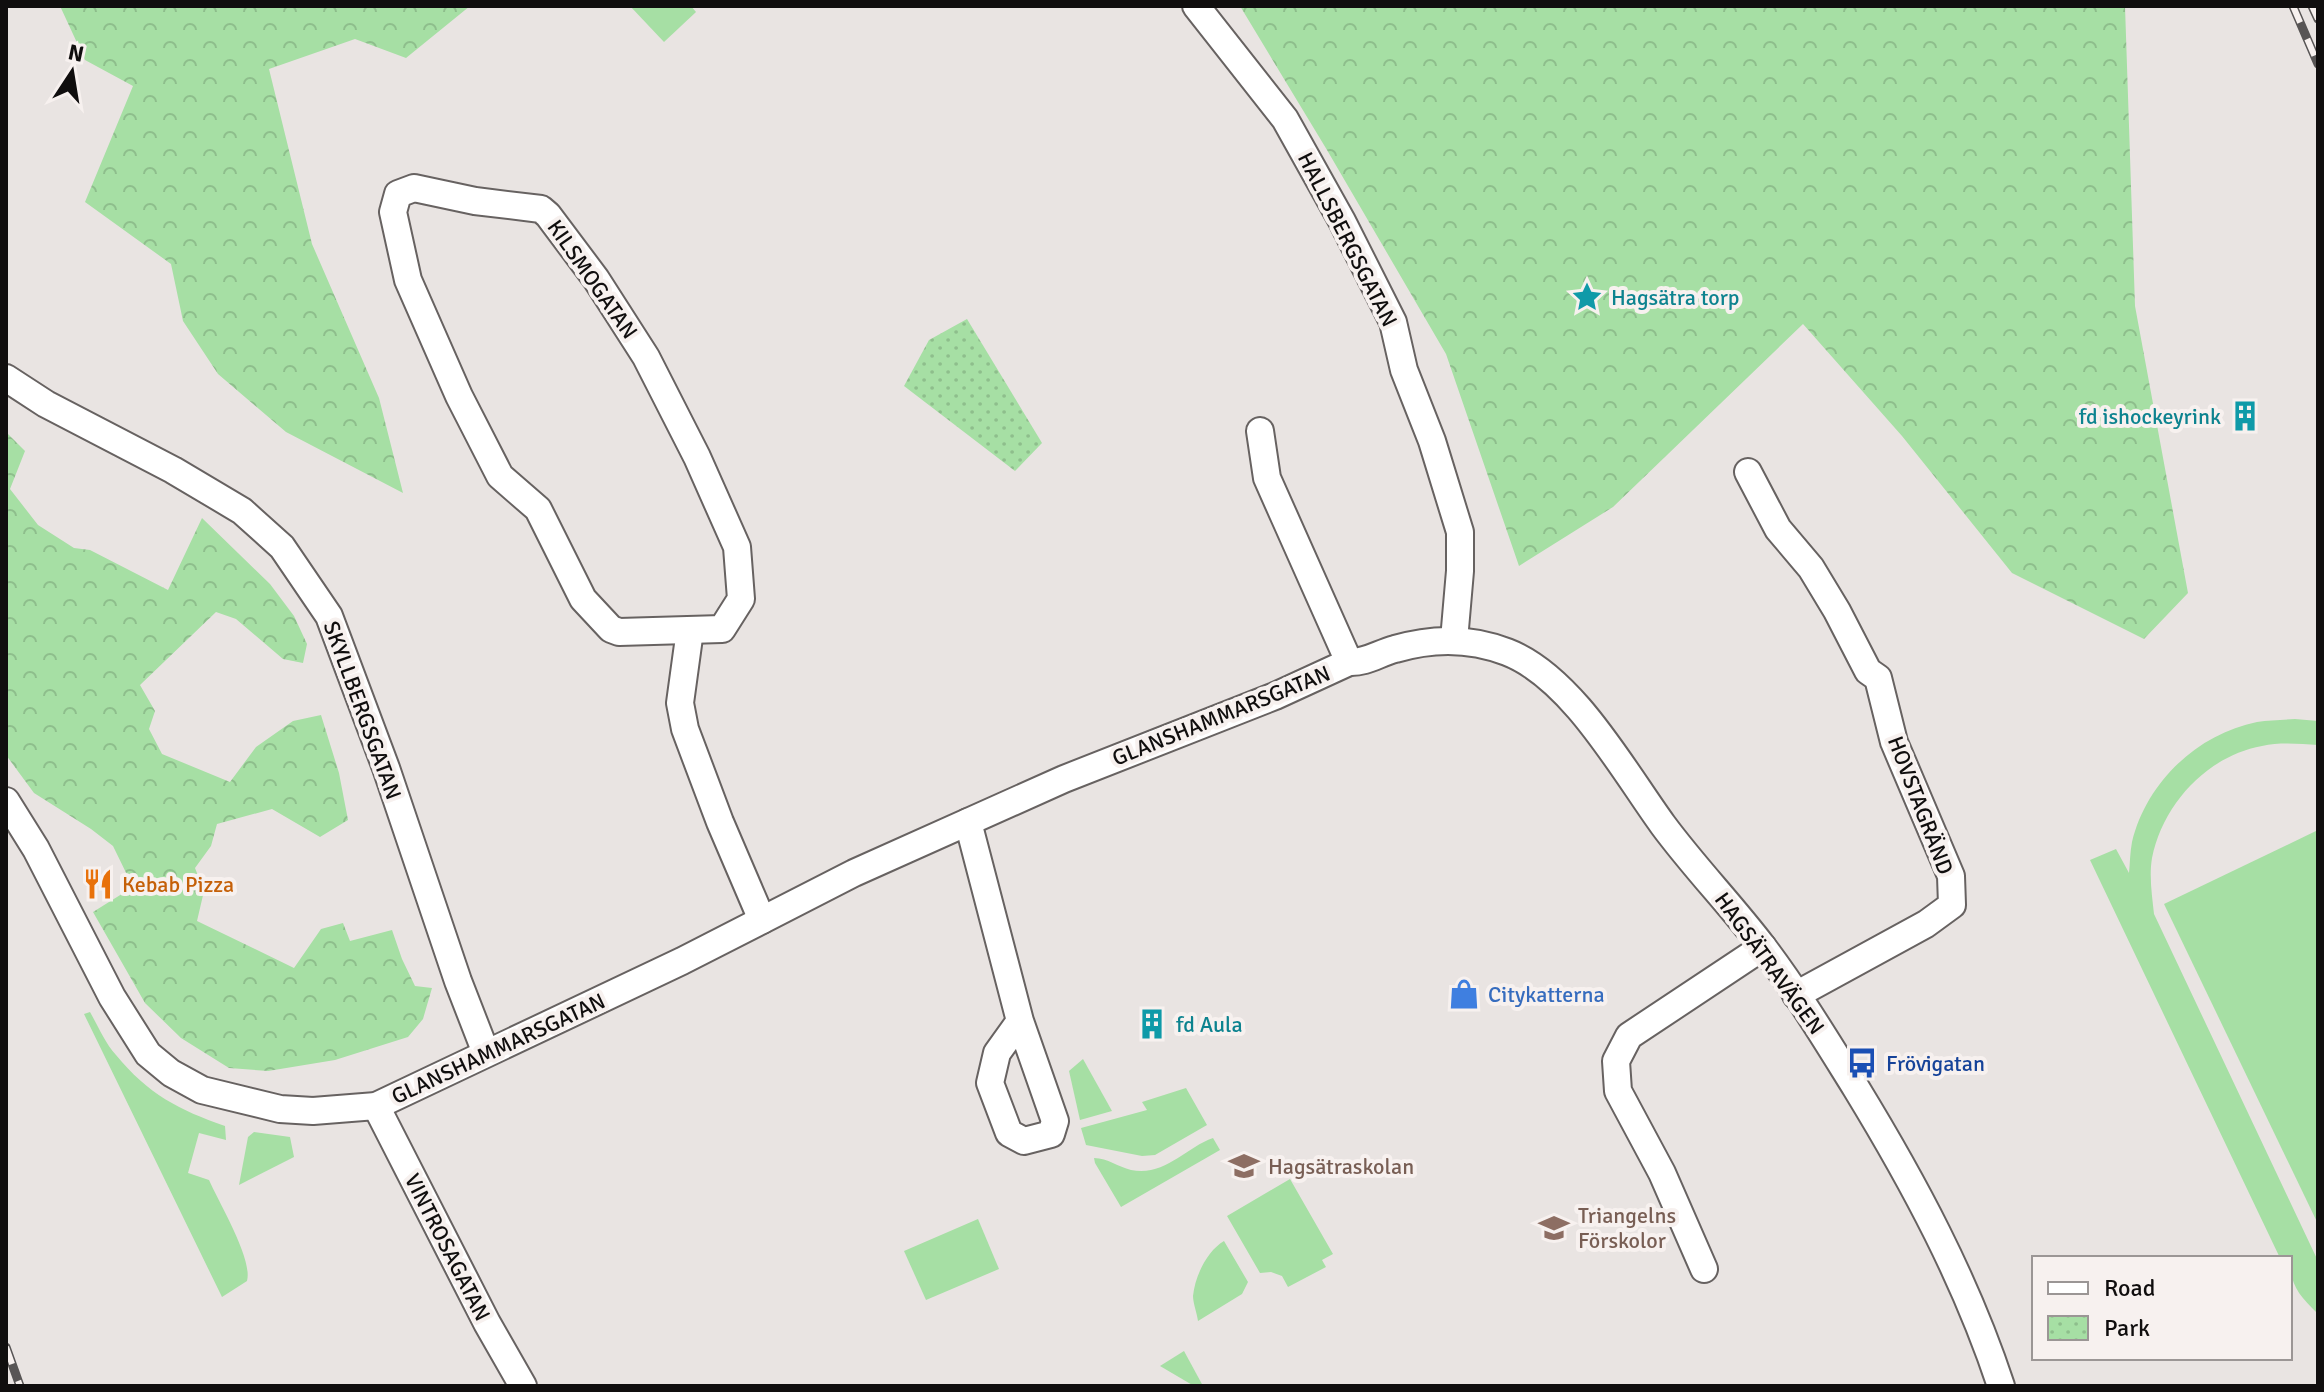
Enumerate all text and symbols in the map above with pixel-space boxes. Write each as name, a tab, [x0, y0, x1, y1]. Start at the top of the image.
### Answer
north arrow	[32, 32, 112, 112]
text: N	[66, 38, 86, 68]
street label: HALLSBERGSGATAN	[1292, 148, 1403, 331]
street label: KILSMOGATAN	[542, 215, 644, 344]
place icon: Hagsätra torp	[1570, 280, 1604, 314]
place label: Hagsätra torp	[1611, 284, 1739, 311]
building icon: fd ishockeyrink	[2228, 399, 2262, 433]
place label: fd ishockeyrink	[2079, 403, 2221, 430]
street label: SKYLLBERGSGATAN	[318, 617, 407, 803]
street label: GLANSHAMMARSGATAN	[1108, 659, 1334, 772]
street label: HOVSTAGRÄND	[1882, 732, 1959, 878]
restaurant icon: Kebab Pizza	[81, 867, 115, 901]
place label: Kebab Pizza	[122, 871, 234, 898]
street label: HAGSÄTRAVÄGEN	[1709, 887, 1830, 1040]
shop icon: Citykatterna	[1447, 977, 1481, 1011]
place label: Citykatterna	[1488, 981, 1605, 1008]
street label: GLANSHAMMARSGATAN	[387, 987, 609, 1110]
building icon: fd Aula	[1135, 1007, 1169, 1041]
place label: fd Aula	[1176, 1011, 1243, 1038]
bus stop icon: Frövigatan	[1845, 1046, 1879, 1080]
place label: Frövigatan	[1886, 1050, 1985, 1077]
school or university icon: Hagsätraskolan	[1227, 1149, 1261, 1183]
place label: Hagsätraskolan	[1268, 1153, 1414, 1180]
street label: VINTROSAGATAN	[399, 1169, 496, 1325]
place label: Triangelns Förskolor	[1578, 1202, 1676, 1254]
school or university icon: Triangelns Förskolor	[1537, 1211, 1571, 1245]
legend	[2032, 1256, 2292, 1360]
text: Road	[2104, 1273, 2155, 1303]
text: Park	[2104, 1313, 2150, 1343]

